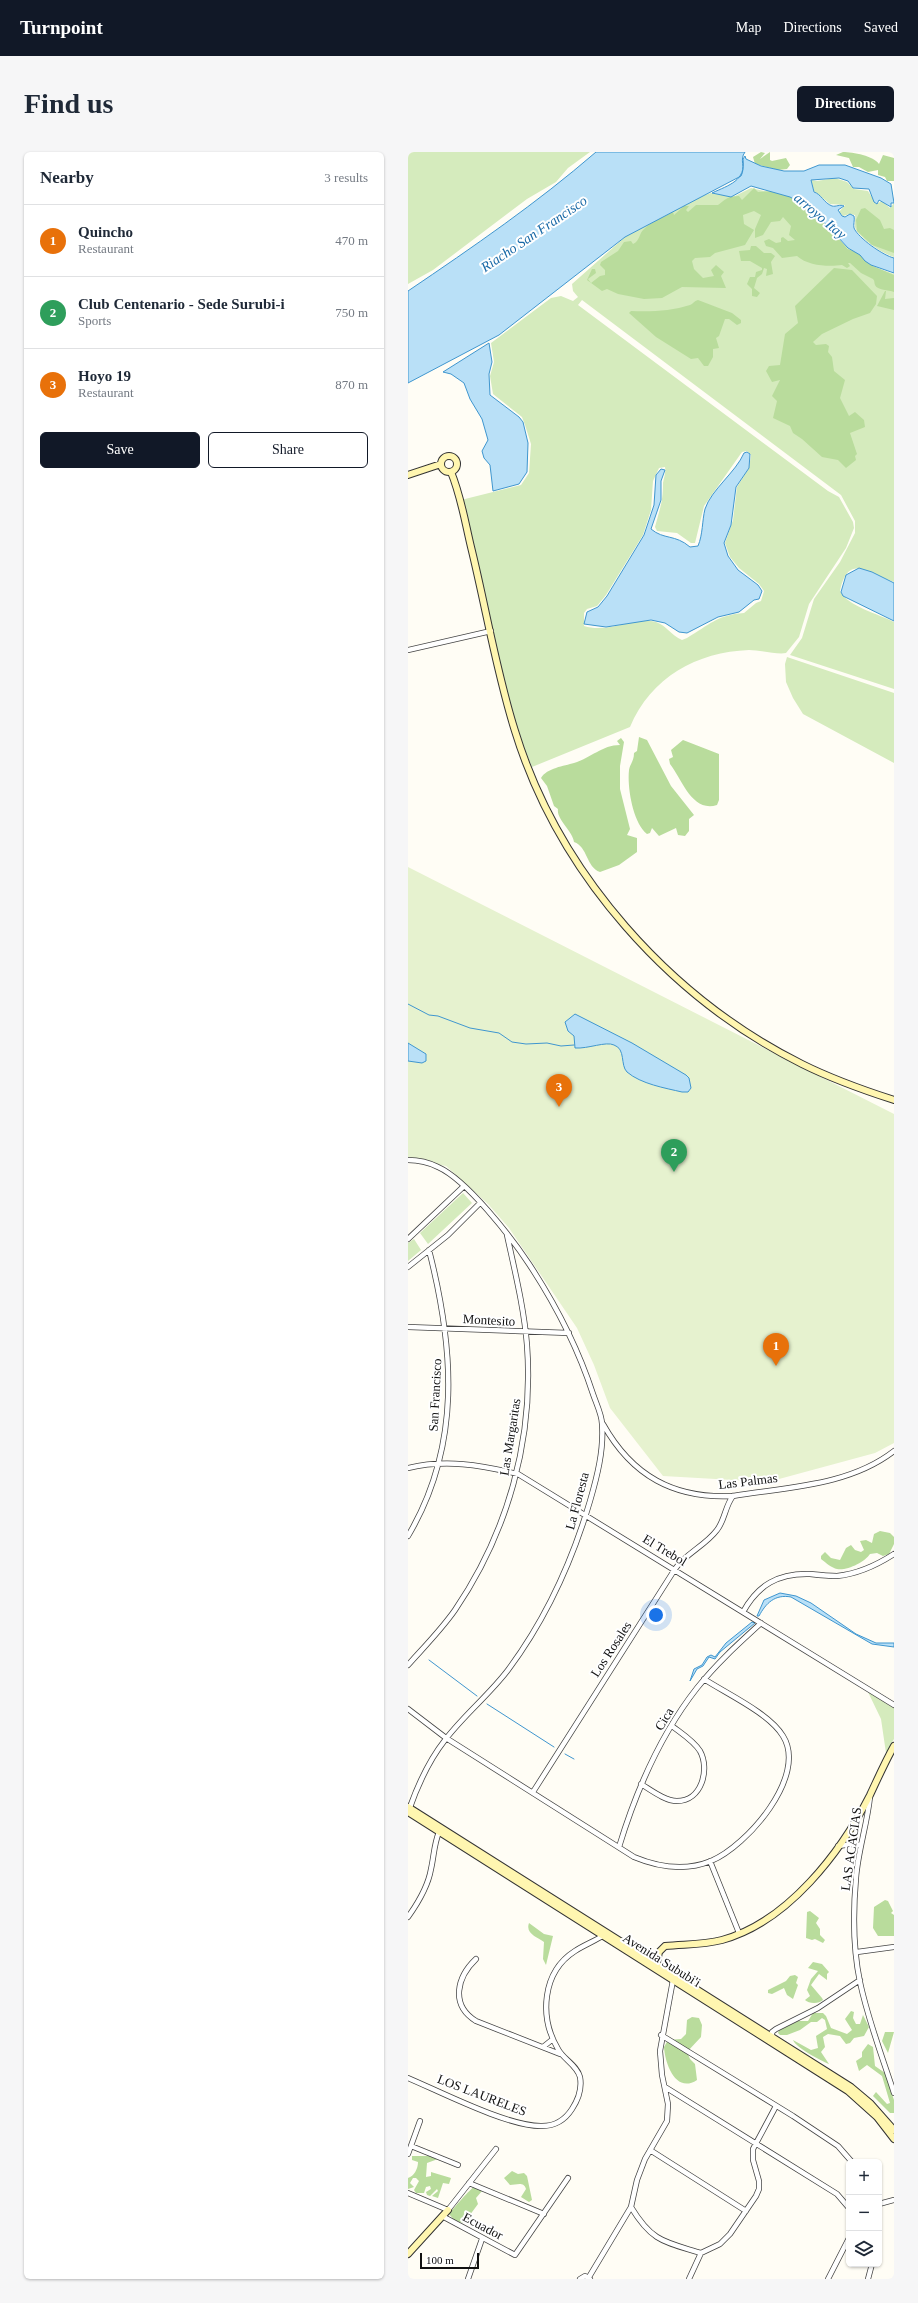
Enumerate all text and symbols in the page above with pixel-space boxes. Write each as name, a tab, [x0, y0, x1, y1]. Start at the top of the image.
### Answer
text: Turnpoint	[20, 17, 103, 38]
text: Map	[736, 20, 761, 35]
text: Directions	[783, 20, 842, 35]
text: Saved	[864, 20, 898, 35]
button: Directions	[797, 86, 894, 122]
text: Find us	[24, 88, 114, 119]
text: Nearby	[40, 168, 94, 187]
text: 3 results	[324, 170, 368, 185]
water label: arroyo Itay	[791, 190, 849, 242]
water label: Riacho San Francisco	[477, 193, 590, 276]
text: Quincho	[78, 224, 133, 240]
text: 1	[50, 233, 56, 248]
text: 470 m	[335, 233, 368, 248]
text: Restaurant	[78, 241, 134, 256]
text: Club Centenario - Sede Surubi-i	[78, 296, 285, 312]
text: 2	[50, 305, 56, 320]
text: 750 m	[335, 305, 368, 320]
text: Sports	[78, 313, 111, 328]
text: Hoyo 19	[78, 368, 131, 384]
text: 3	[50, 377, 56, 392]
text: 870 m	[335, 377, 368, 392]
text: Restaurant	[78, 385, 134, 400]
button: Save	[40, 432, 200, 468]
button: Share	[208, 432, 368, 468]
pin: 3	[546, 1074, 572, 1107]
pin: 2	[661, 1139, 687, 1172]
street label: Montesito	[462, 1311, 516, 1329]
pin: 1	[763, 1333, 789, 1366]
street label: San Francisco	[426, 1358, 444, 1432]
street label: Las Margaritas	[496, 1397, 524, 1477]
street label: La Floresta	[562, 1470, 592, 1531]
street label: Las Palmas	[718, 1470, 778, 1492]
street label: El Trebol	[640, 1531, 690, 1569]
your location	[646, 1605, 666, 1625]
street label: Los Rosales	[587, 1618, 635, 1680]
street label: Cica	[651, 1705, 677, 1733]
street label: LAS ACACIAS	[838, 1806, 864, 1892]
street label: Avenida Sububi'i	[620, 1930, 704, 1990]
street label: LOS LAURELES	[435, 2071, 529, 2119]
map controls	[846, 2159, 882, 2267]
button: +	[846, 2159, 882, 2195]
button: −	[846, 2195, 882, 2231]
street label: Ecuador	[460, 2209, 506, 2243]
button: layers	[846, 2231, 882, 2267]
scale bar	[420, 2251, 479, 2270]
text: 100 m	[426, 2254, 454, 2266]

